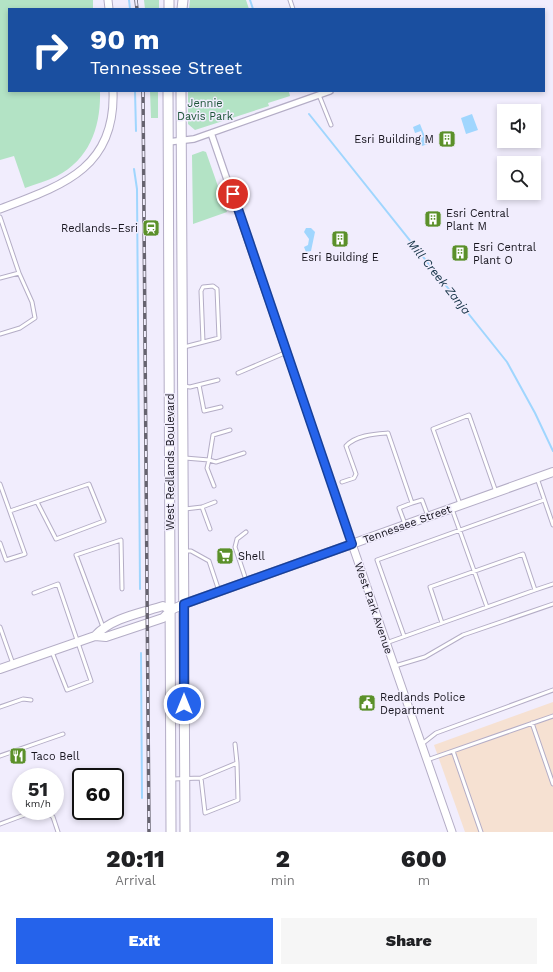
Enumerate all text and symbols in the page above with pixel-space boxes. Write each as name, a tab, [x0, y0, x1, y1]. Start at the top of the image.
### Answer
text: 90 m	[90, 23, 160, 56]
icon: right	[24, 24, 76, 76]
text: Tennessee Street	[90, 57, 242, 78]
park label: Jennie Davis Park	[177, 97, 233, 123]
map controls	[497, 104, 541, 200]
button: sound	[497, 104, 541, 148]
building icon: Esri Building M	[437, 129, 457, 149]
place label: Esri Building M	[354, 133, 434, 146]
button: search	[497, 156, 541, 200]
pin	[216, 177, 250, 211]
icon: arrive	[222, 183, 244, 205]
place label: Esri Central Plant M	[446, 207, 510, 233]
building icon: Esri Central Plant M	[423, 209, 443, 229]
station icon: Redlands–Esri	[141, 218, 161, 238]
place label: Redlands–Esri	[61, 222, 138, 235]
building icon: Esri Building E	[330, 229, 350, 249]
water label: Mill Creek Zanja	[404, 237, 474, 318]
place label: Esri Central Plant O	[473, 241, 537, 267]
building icon: Esri Central Plant O	[450, 243, 470, 263]
place label: Esri Building E	[301, 251, 379, 264]
street label: West Redlands Boulevard	[164, 393, 177, 531]
street label: Tennessee Street	[361, 502, 453, 546]
supermarket icon: Shell	[215, 546, 235, 566]
place label: Shell	[238, 550, 266, 563]
street label: West Park Avenue	[352, 560, 395, 656]
position arrow	[163, 683, 205, 725]
place label: Redlands Police Department	[380, 691, 465, 717]
public building icon: Redlands Police Department	[357, 693, 377, 713]
restaurant icon: Taco Bell	[8, 746, 28, 766]
place label: Taco Bell	[31, 750, 80, 763]
speed limit sign: 60	[72, 768, 124, 820]
text: 51	[28, 777, 48, 801]
text: km/h	[25, 798, 51, 809]
text: 20:11	[106, 845, 165, 873]
text: 2	[276, 845, 290, 873]
text: 600	[401, 845, 447, 873]
text: Arrival	[115, 873, 156, 888]
text: min	[271, 873, 295, 888]
text: m	[418, 873, 430, 888]
button: Exit	[16, 918, 273, 964]
button: Share	[281, 918, 537, 964]

